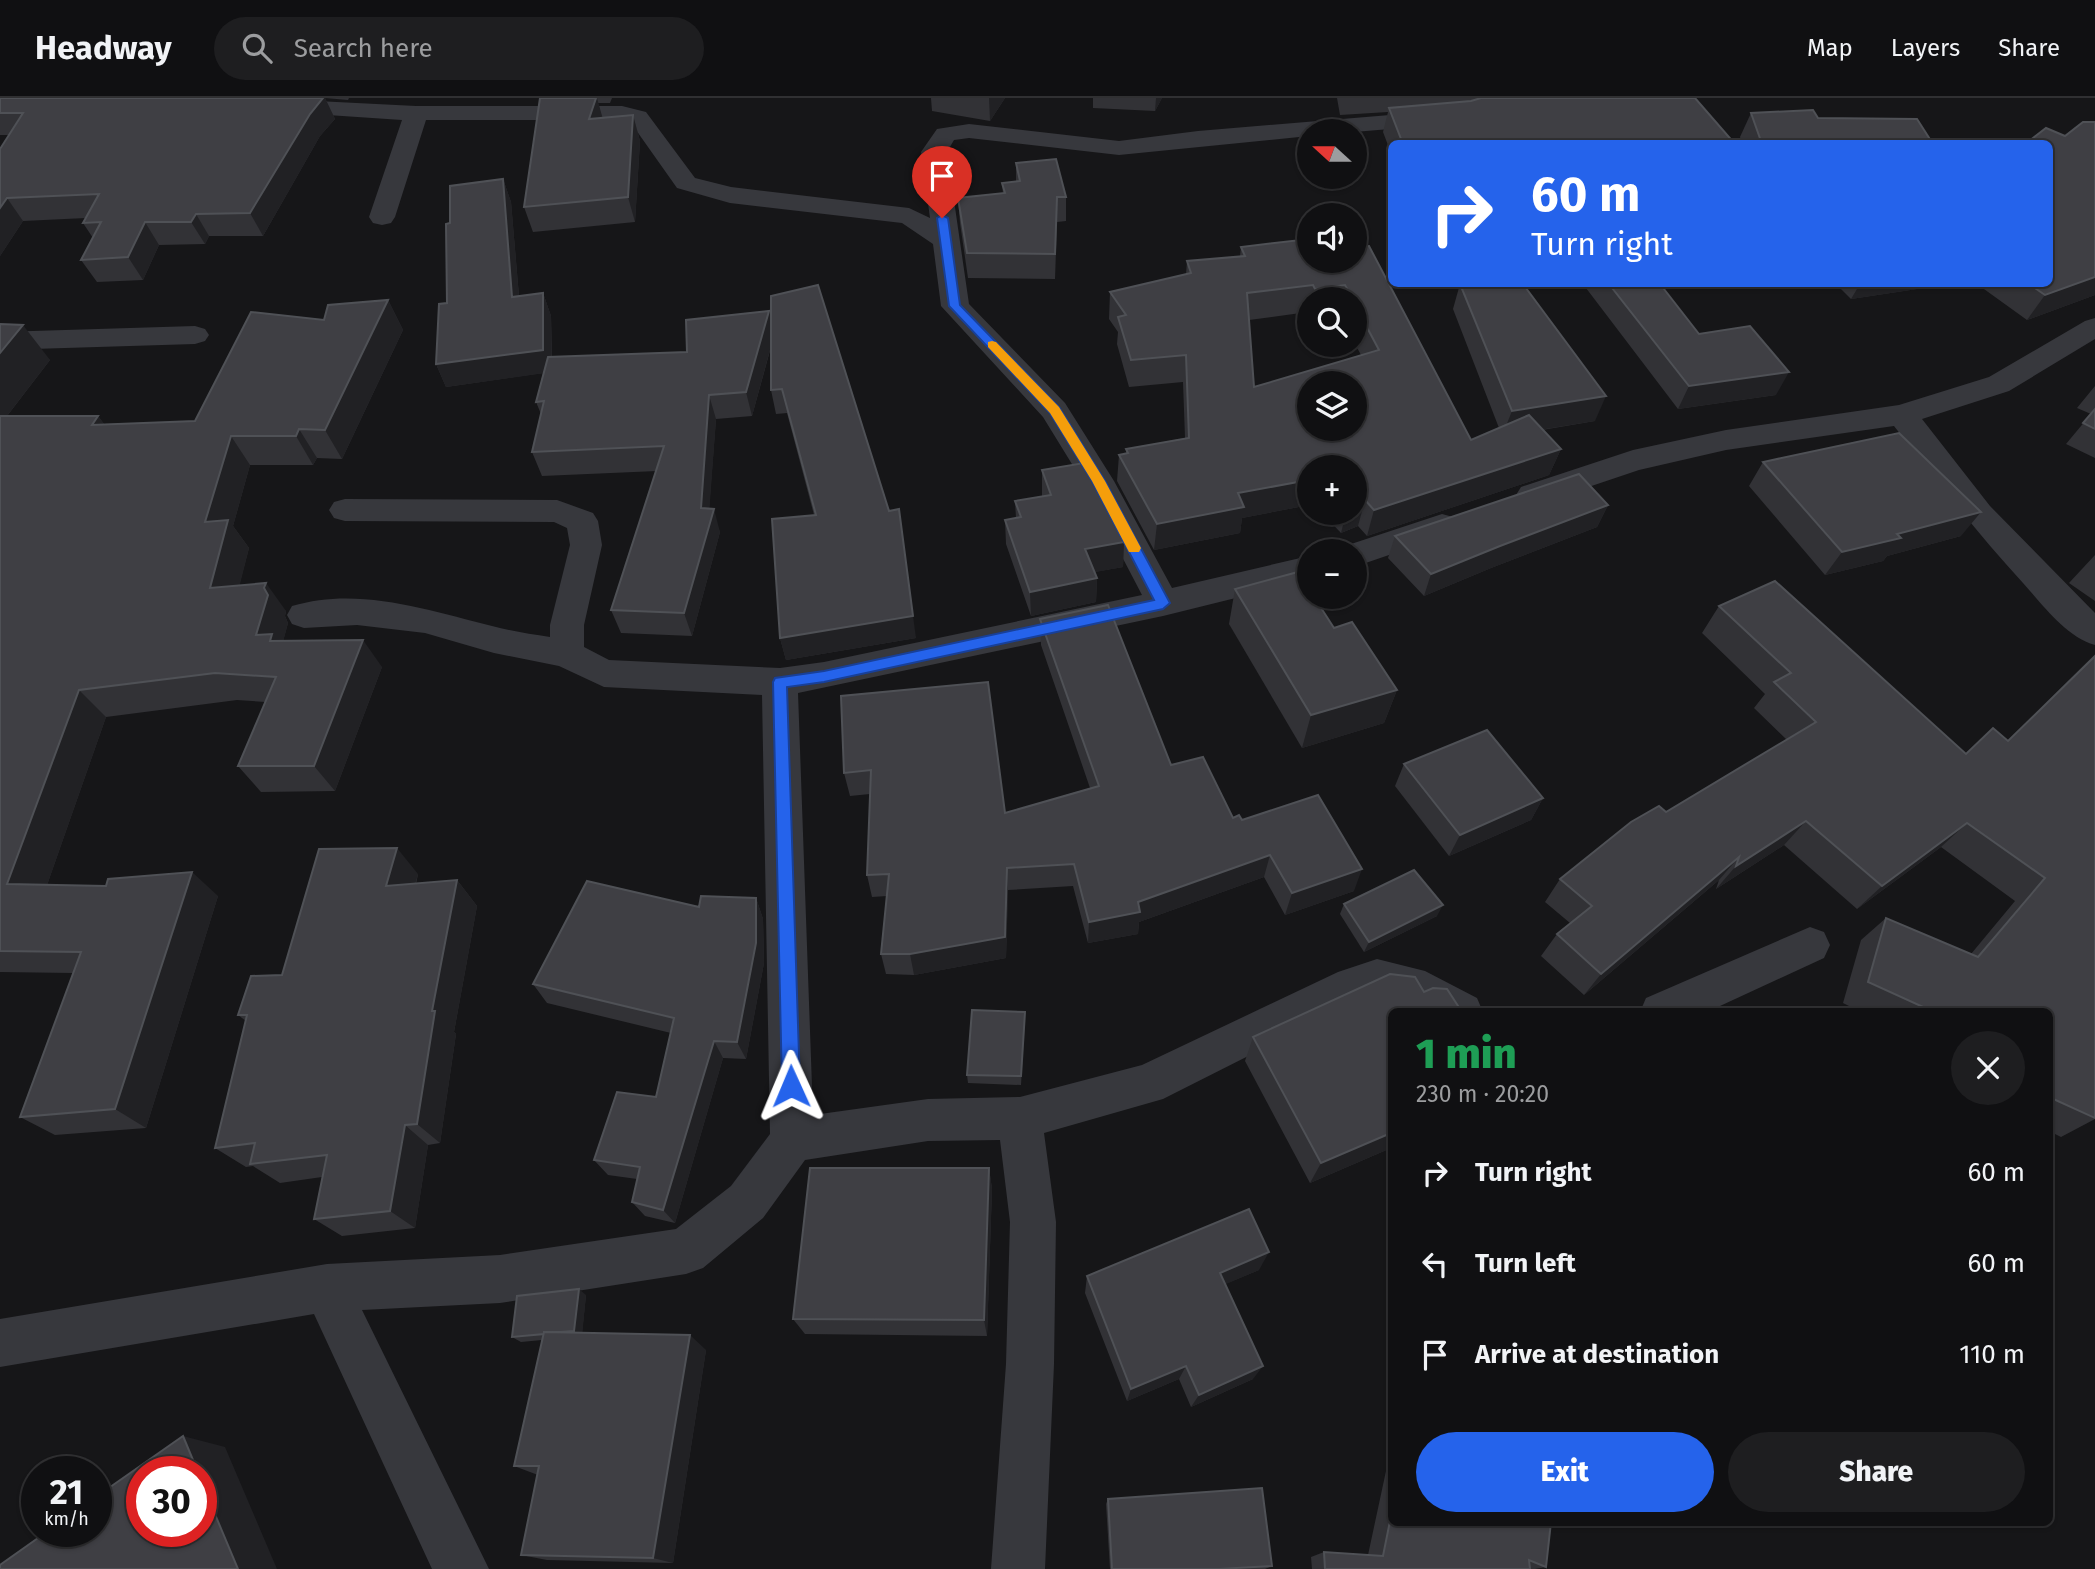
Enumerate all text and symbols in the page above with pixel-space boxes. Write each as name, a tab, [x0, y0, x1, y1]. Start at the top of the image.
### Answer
search box	[214, 17, 704, 80]
text: Headway	[35, 28, 172, 68]
icon: search	[238, 29, 276, 67]
text: Search here	[294, 33, 433, 64]
text: Map	[1807, 34, 1853, 62]
text: Layers	[1891, 34, 1960, 62]
text: Share	[1998, 34, 2060, 62]
north arrow	[1297, 119, 1367, 189]
map controls	[1297, 119, 1367, 609]
pin	[912, 146, 972, 218]
icon: arrive	[923, 157, 961, 195]
text: 60 m	[1531, 165, 1640, 224]
icon: right	[1416, 168, 1507, 259]
button: sound	[1297, 203, 1367, 273]
text: Turn right	[1531, 225, 1673, 263]
button: search	[1297, 287, 1367, 357]
button: layers	[1297, 371, 1367, 441]
button: +	[1297, 455, 1367, 525]
button: −	[1297, 539, 1367, 609]
text: 1 min	[1416, 1029, 1517, 1079]
button: close	[1951, 1031, 2025, 1105]
position arrow	[754, 1049, 828, 1123]
text: 230 m · 20:20	[1416, 1080, 1549, 1108]
icon: right	[1416, 1154, 1454, 1192]
text: Turn right	[1475, 1157, 1592, 1188]
text: 60 m	[1967, 1157, 2025, 1188]
icon: left	[1416, 1245, 1454, 1283]
text: Turn left	[1475, 1248, 1576, 1279]
text: 60 m	[1967, 1248, 2025, 1279]
icon: arrive	[1416, 1336, 1454, 1374]
text: Arrive at destination	[1475, 1339, 1719, 1370]
text: 110 m	[1959, 1339, 2025, 1370]
button: Exit	[1416, 1432, 1714, 1512]
button: Share	[1728, 1432, 2025, 1512]
speed limit sign: 30	[126, 1456, 217, 1547]
text: 21	[50, 1471, 83, 1513]
text: km/h	[44, 1508, 89, 1530]

